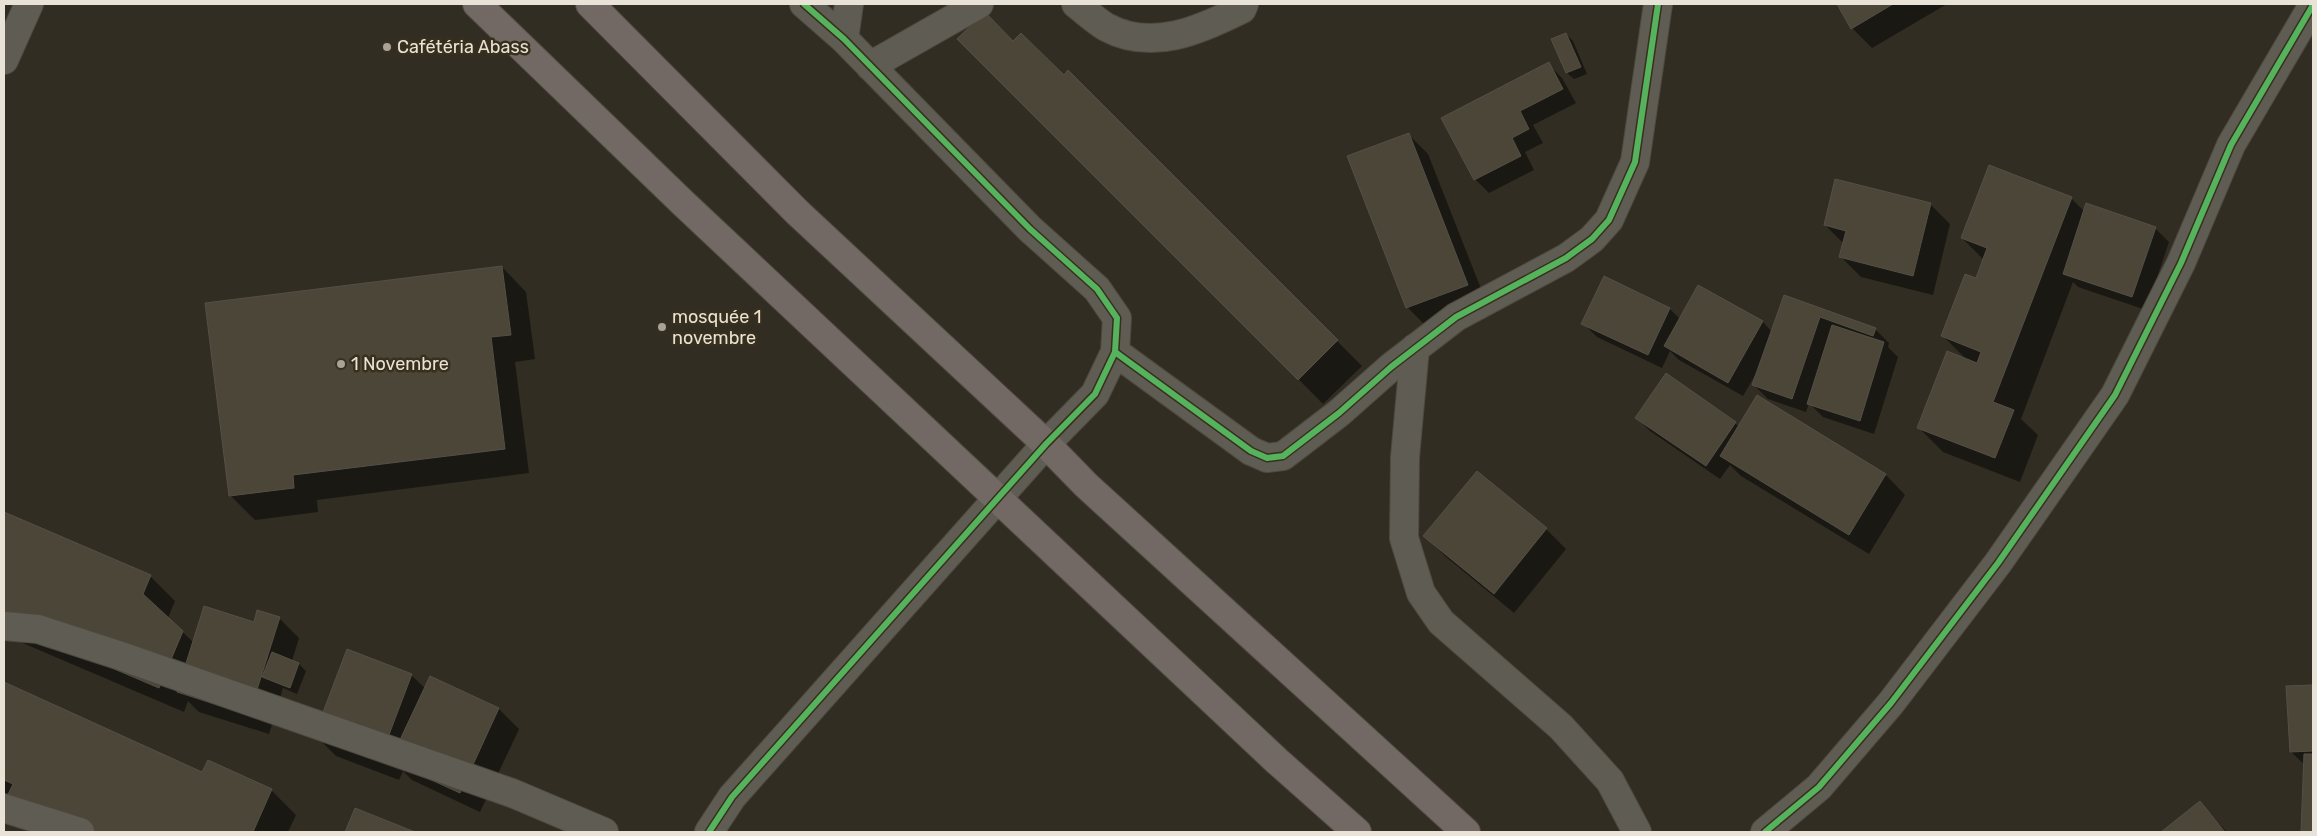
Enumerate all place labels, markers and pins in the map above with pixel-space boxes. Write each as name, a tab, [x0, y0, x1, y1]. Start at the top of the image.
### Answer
place label: Cafétéria Abass	[397, 36, 529, 58]
marker: Cafétéria Abass	[381, 41, 393, 53]
place label: mosquée 1 novembre	[672, 306, 761, 349]
marker: mosquée 1 novembre	[656, 321, 668, 333]
place label: 1 Novembre	[351, 353, 449, 375]
marker: 1 Novembre	[335, 358, 347, 370]

